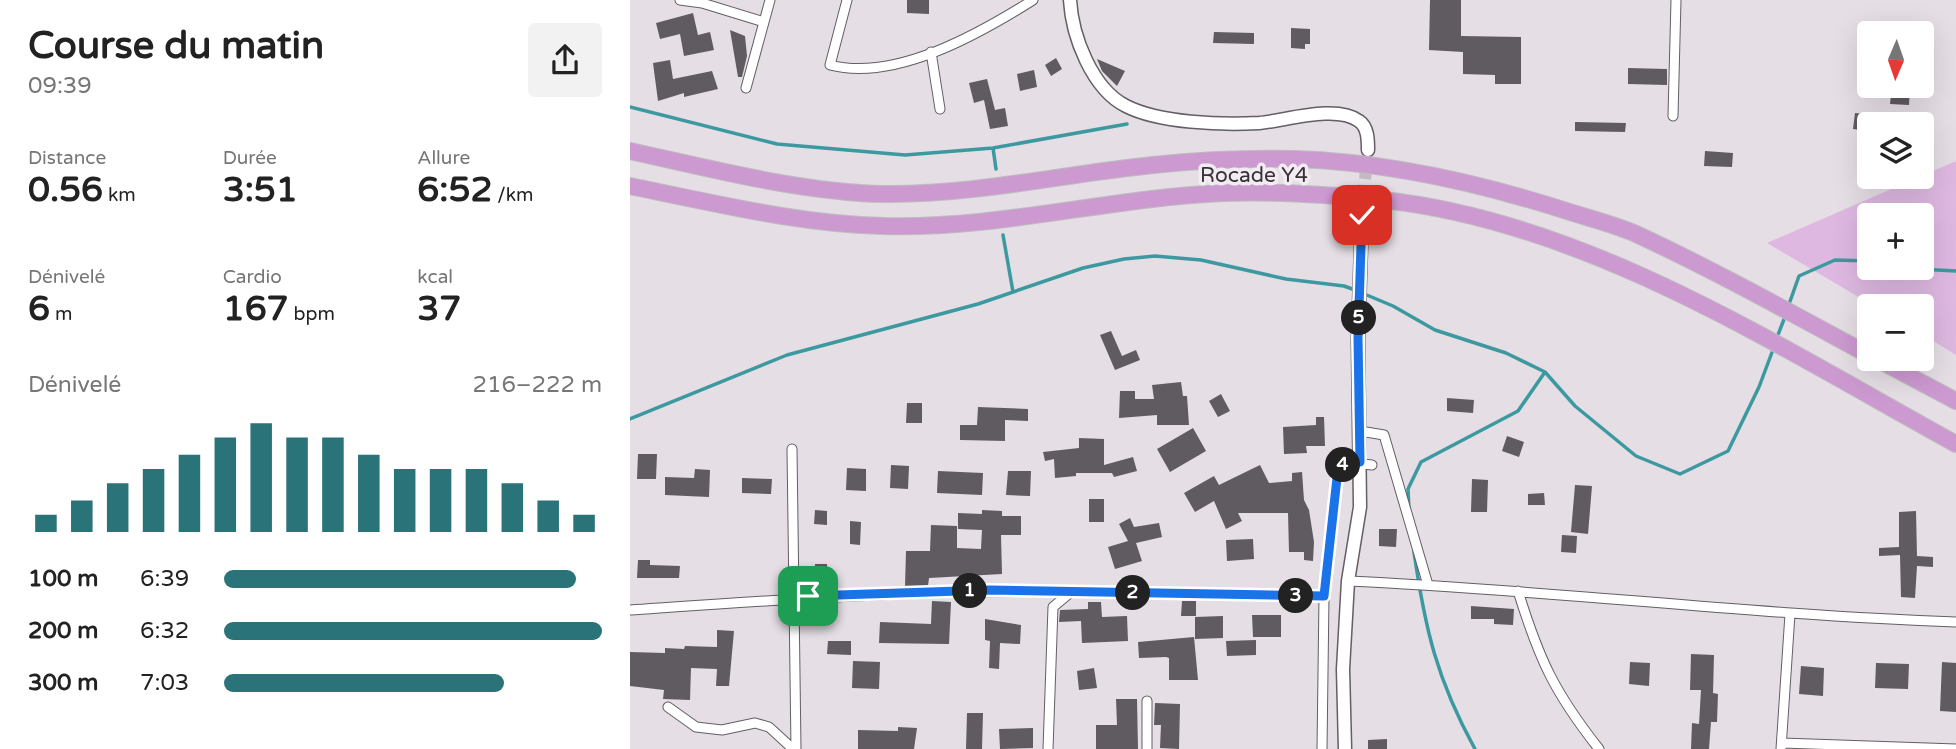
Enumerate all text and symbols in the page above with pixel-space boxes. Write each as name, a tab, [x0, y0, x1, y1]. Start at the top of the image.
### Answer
north arrow	[1857, 21, 1934, 98]
map controls	[1857, 21, 1934, 371]
text: Course du matin	[28, 23, 324, 69]
button: share	[528, 23, 602, 97]
text: 09:39	[28, 72, 92, 100]
button: layers	[1857, 112, 1934, 189]
text: Distance	[28, 147, 106, 169]
text: Durée	[223, 147, 277, 169]
text: Allure	[417, 147, 470, 169]
street label: Rocade Y4	[1200, 163, 1308, 188]
text: 0.56	[28, 169, 103, 211]
text: 3:51	[223, 169, 298, 211]
text: 6:52	[417, 169, 492, 211]
text: km	[103, 184, 136, 206]
text: /km	[492, 184, 534, 206]
pin	[1332, 185, 1392, 245]
icon: check	[1343, 196, 1381, 234]
button: +	[1857, 203, 1934, 280]
text: Dénivelé	[28, 266, 105, 288]
text: Cardio	[223, 266, 282, 288]
text: kcal	[417, 266, 453, 288]
text: 6	[28, 288, 50, 330]
text: 167	[223, 288, 289, 330]
text: 37	[417, 288, 461, 330]
button: −	[1857, 294, 1934, 371]
pin: 5	[1342, 300, 1376, 336]
text: m	[50, 303, 72, 325]
text: bpm	[289, 303, 335, 325]
text: 5	[1353, 306, 1364, 328]
text: Dénivelé	[28, 371, 121, 399]
text: 216–222 m	[473, 371, 602, 399]
pin: 4	[1326, 448, 1360, 482]
text: 4	[1337, 453, 1348, 475]
text: 100 m	[28, 565, 98, 593]
text: 6:39	[140, 565, 189, 593]
pin	[778, 566, 838, 626]
pin: 1	[952, 574, 988, 608]
pin: 2	[1116, 576, 1150, 610]
icon: arrive	[789, 577, 827, 615]
pin: 3	[1278, 578, 1314, 614]
text: 1	[964, 579, 975, 601]
text: 2	[1127, 581, 1138, 603]
text: 3	[1290, 584, 1301, 606]
text: 200 m	[28, 617, 98, 645]
text: 6:32	[140, 617, 189, 645]
text: 300 m	[28, 669, 98, 697]
text: 7:03	[140, 669, 189, 697]

